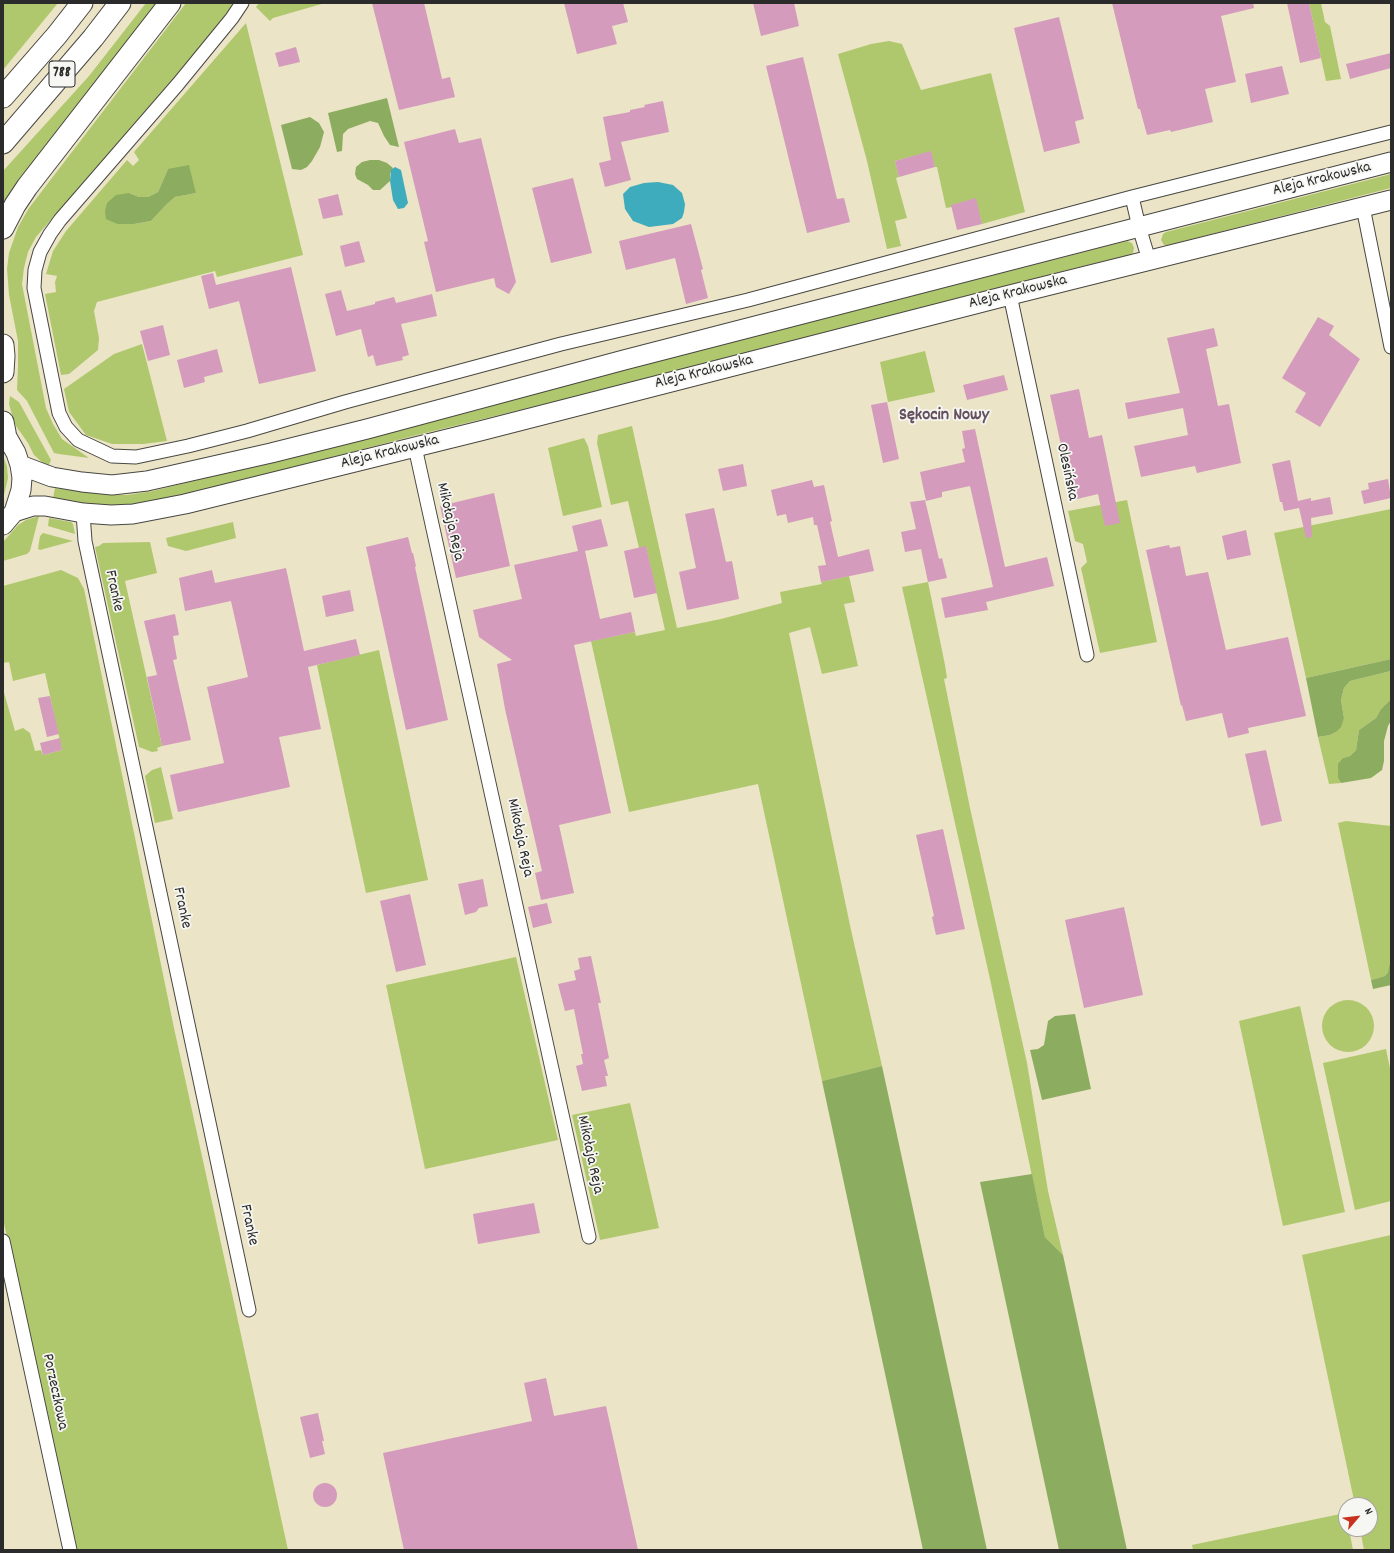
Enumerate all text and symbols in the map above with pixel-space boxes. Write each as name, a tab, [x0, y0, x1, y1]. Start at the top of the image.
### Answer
road number: 788	[49, 61, 75, 87]
street label: Aleja Krakowska	[1271, 159, 1373, 201]
street label: Aleja Krakowska	[967, 272, 1069, 314]
street label: Aleja Krakowska	[653, 352, 755, 394]
district label: Sękocin Nowy	[899, 406, 989, 428]
street label: Aleja Krakowska	[339, 432, 441, 474]
street label: Olesińska	[1051, 442, 1081, 502]
street label: Mikołaja Reja	[431, 481, 467, 563]
street label: Franke	[99, 569, 127, 613]
street label: Mikołaja Reja	[501, 797, 537, 879]
street label: Franke	[167, 886, 195, 930]
street label: Mikołaja Reja	[571, 1114, 607, 1196]
street label: Franke	[234, 1203, 262, 1247]
street label: Porzeczkowa	[37, 1352, 71, 1432]
north arrow	[1338, 1497, 1378, 1537]
text: N	[1359, 1506, 1376, 1518]

